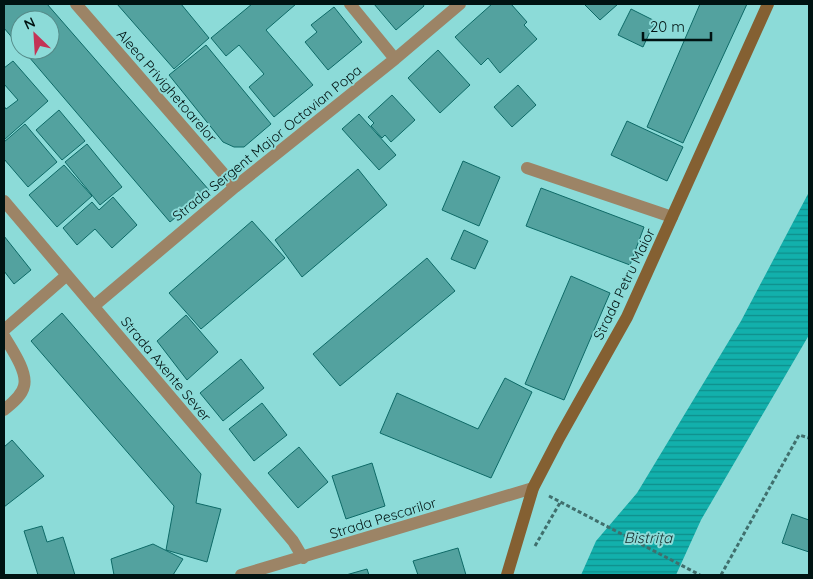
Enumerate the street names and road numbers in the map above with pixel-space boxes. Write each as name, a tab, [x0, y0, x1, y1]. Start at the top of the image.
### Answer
street label: Aleea Privighetoarelor	[113, 26, 221, 147]
street label: Strada Sergent Major Octavian Popa	[169, 61, 365, 225]
street label: Strada Petru Maior	[589, 225, 659, 343]
street label: Strada Axente Sever	[117, 313, 216, 426]
street label: Strada Pescarilor	[327, 493, 439, 543]

